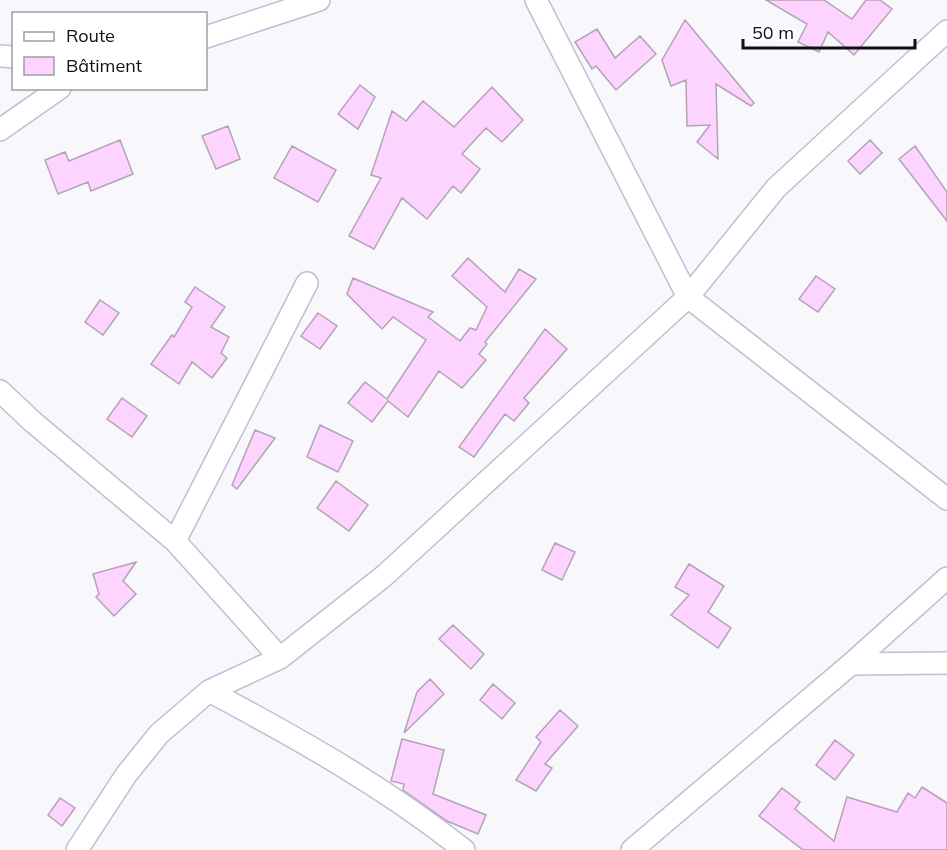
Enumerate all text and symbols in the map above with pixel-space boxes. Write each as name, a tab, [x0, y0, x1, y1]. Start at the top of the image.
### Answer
legend	[12, 12, 207, 90]
scale bar	[743, 12, 916, 50]
text: 50 m	[752, 21, 794, 44]
text: Route	[66, 24, 115, 47]
text: Bâtiment	[66, 54, 142, 77]

